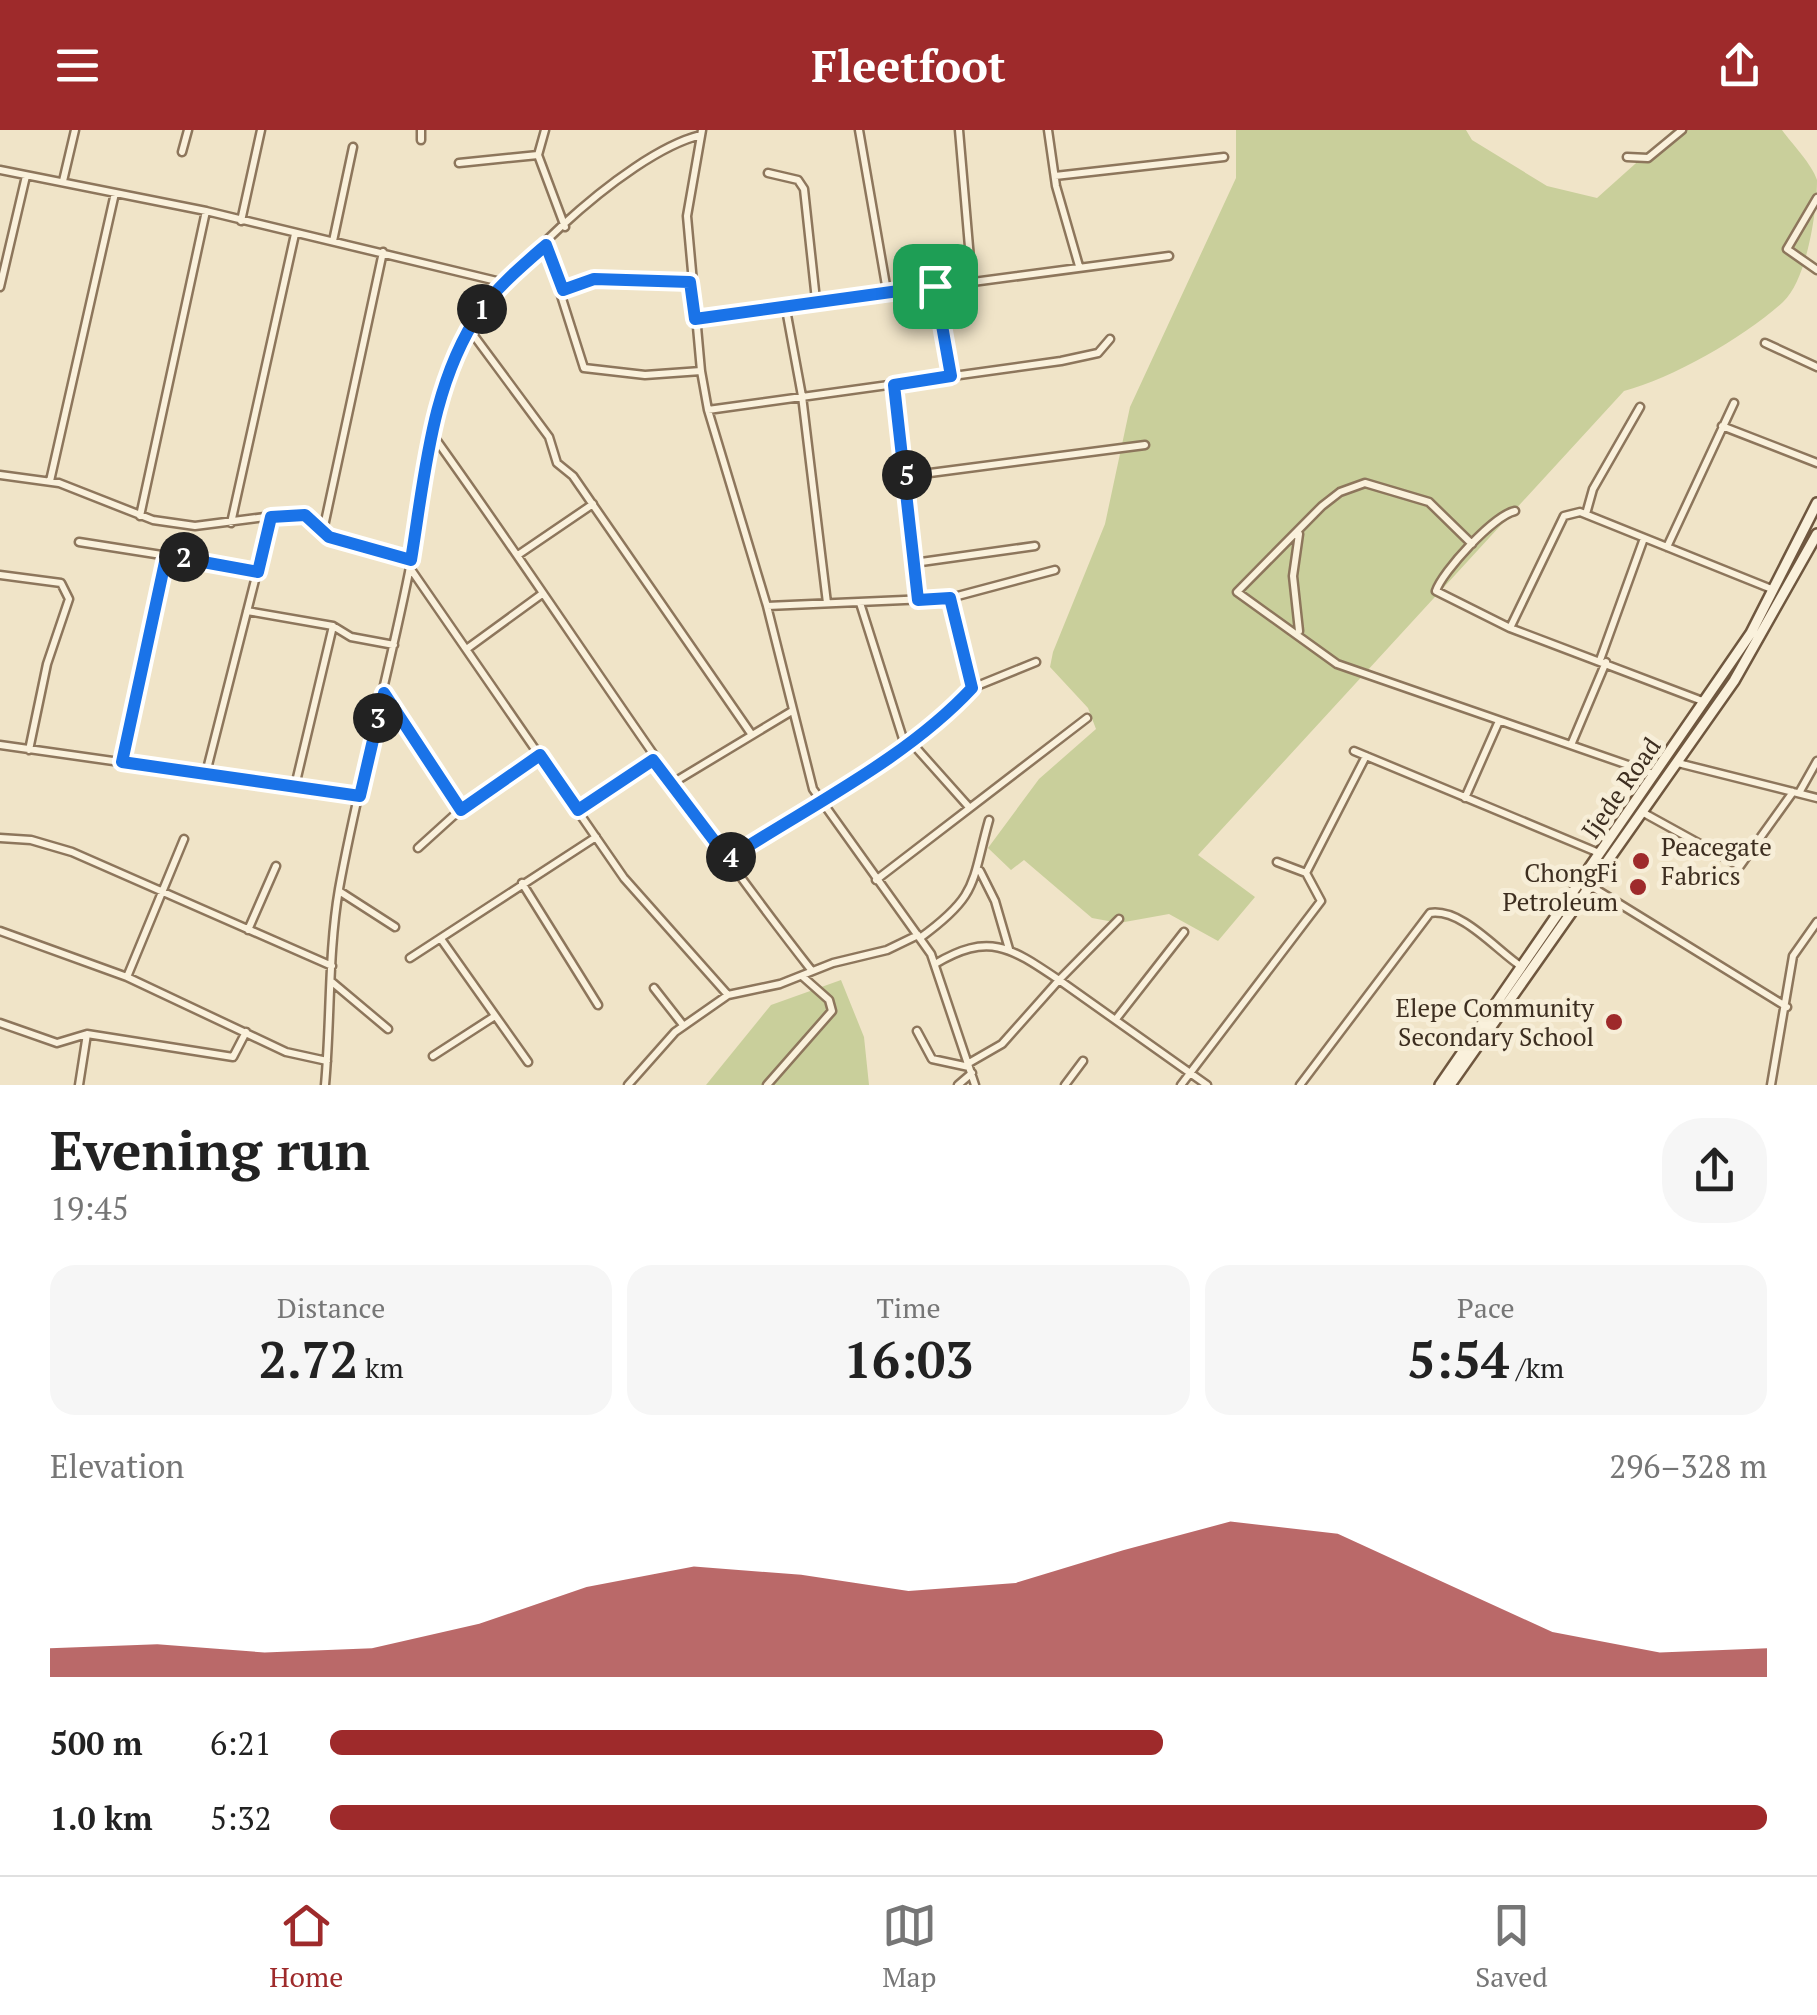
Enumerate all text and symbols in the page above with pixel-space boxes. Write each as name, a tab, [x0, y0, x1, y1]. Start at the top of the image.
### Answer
text: Fleetfoot	[811, 35, 1006, 95]
icon: menu	[50, 38, 105, 93]
icon: share	[1712, 38, 1767, 93]
pin	[893, 244, 978, 329]
icon: arrive	[908, 259, 963, 314]
pin: 1	[457, 284, 507, 334]
text: 1	[474, 290, 490, 327]
pin: 5	[882, 450, 932, 500]
text: 5	[899, 456, 915, 493]
pin: 2	[159, 532, 209, 582]
text: 2	[176, 538, 192, 575]
pin: 3	[353, 693, 403, 743]
text: 3	[370, 699, 386, 736]
street label: Ijede Road	[1574, 730, 1668, 845]
place label: Peacegate Fabrics	[1661, 830, 1772, 892]
pin: 4	[706, 832, 756, 882]
text: 4	[723, 838, 739, 875]
marker: Peacegate Fabrics	[1630, 850, 1652, 872]
place label: ChongFi Petroleum	[1503, 856, 1618, 918]
marker: ChongFi Petroleum	[1627, 876, 1649, 898]
place label: Elepe Community Secondary School	[1395, 991, 1594, 1053]
marker: Elepe Community Secondary School	[1603, 1011, 1625, 1033]
text: Evening run	[50, 1113, 370, 1186]
button: share	[1662, 1118, 1767, 1223]
text: 19:45	[50, 1187, 129, 1229]
text: Distance	[277, 1289, 385, 1326]
text: Time	[876, 1289, 941, 1326]
text: Pace	[1457, 1289, 1515, 1326]
text: 2.72	[259, 1326, 358, 1392]
text: 16:03	[843, 1326, 974, 1392]
text: 5:54	[1407, 1326, 1509, 1392]
text: km	[358, 1349, 404, 1386]
text: /km	[1509, 1349, 1564, 1386]
text: Elevation	[50, 1445, 184, 1487]
text: 296–328 m	[1609, 1445, 1767, 1487]
text: 500 m	[50, 1722, 142, 1764]
text: 6:21	[210, 1722, 272, 1764]
text: 1.0 km	[50, 1797, 153, 1839]
text: 5:32	[210, 1797, 272, 1839]
tab: Home	[269, 1898, 343, 1995]
tab: Map	[882, 1898, 937, 1995]
tab: Saved	[1475, 1898, 1548, 1995]

